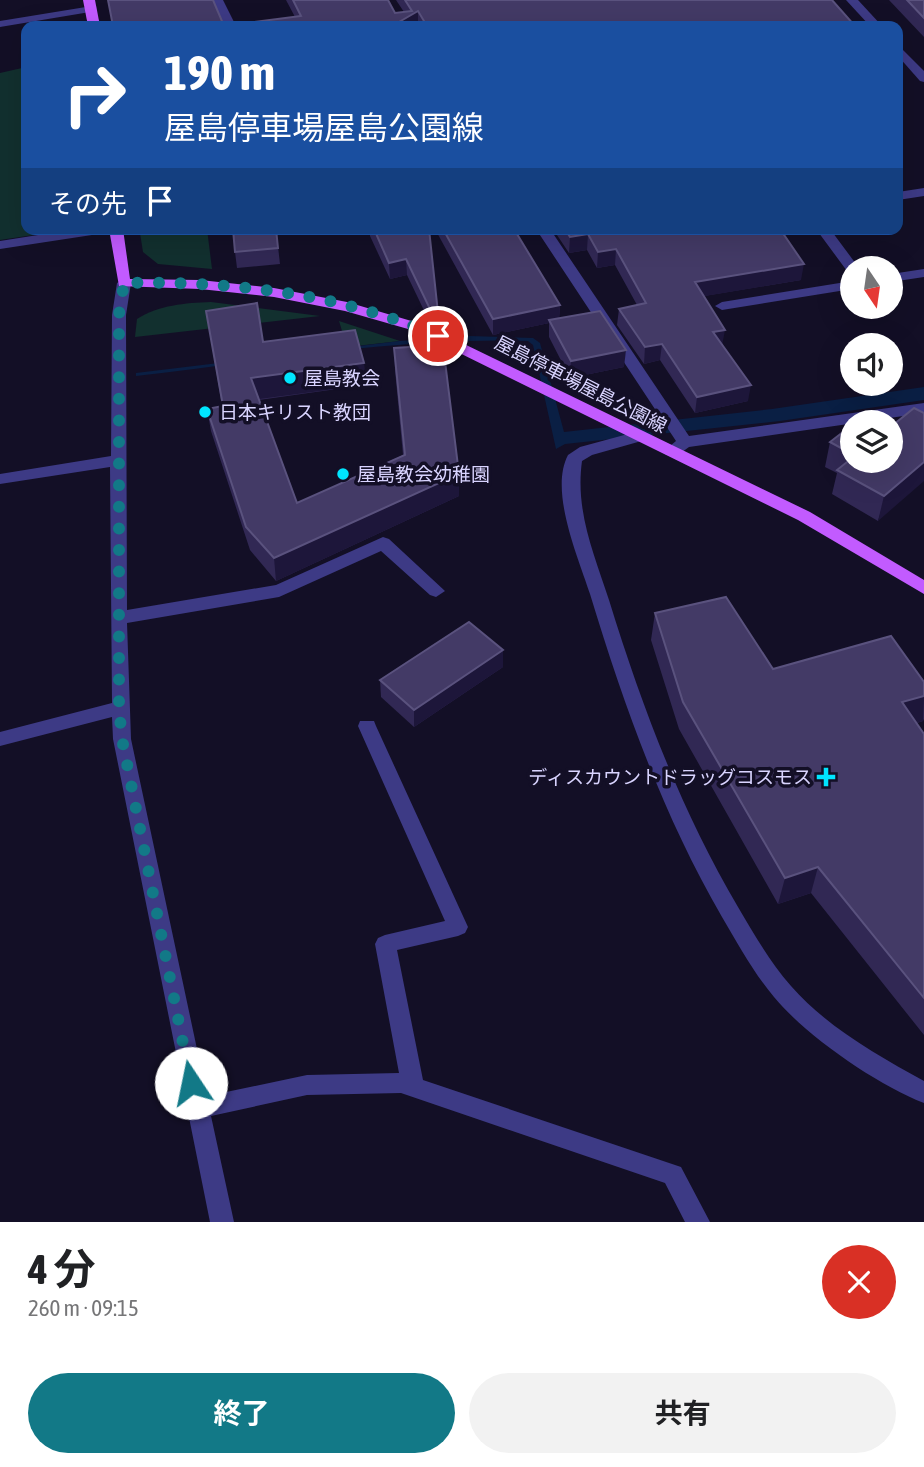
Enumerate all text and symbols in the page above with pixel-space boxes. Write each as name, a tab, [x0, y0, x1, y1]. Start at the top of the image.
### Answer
text: 190 m	[164, 44, 275, 100]
icon: right	[49, 49, 140, 140]
text: 屋島停車場屋島公園線	[164, 109, 484, 146]
icon: arrive	[141, 182, 179, 220]
text: その先	[49, 189, 127, 219]
north arrow	[840, 256, 903, 318]
map controls	[840, 256, 903, 473]
pin	[408, 306, 468, 366]
icon: arrive	[419, 317, 457, 355]
street label: 屋島停車場屋島公園線	[491, 331, 671, 437]
button: sound	[840, 333, 903, 396]
place label: 屋島教会	[304, 367, 380, 389]
marker: 屋島教会	[282, 370, 298, 386]
place label: 日本キリスト教団	[219, 401, 371, 423]
marker: 日本キリスト教団	[197, 404, 213, 420]
button: layers	[840, 410, 903, 473]
place label: 屋島教会幼稚園	[357, 463, 490, 485]
marker: 屋島教会幼稚園	[335, 466, 351, 482]
place label: ディスカウントドラッグコスモス	[528, 766, 812, 788]
marker: ディスカウントドラッグコスモス	[818, 769, 834, 785]
position arrow	[154, 1046, 228, 1120]
text: 4 分	[28, 1245, 96, 1293]
button: close	[822, 1245, 896, 1319]
text: 260 m · 09:15	[28, 1295, 139, 1321]
button: 終了	[28, 1373, 455, 1453]
button: 共有	[469, 1373, 896, 1453]

